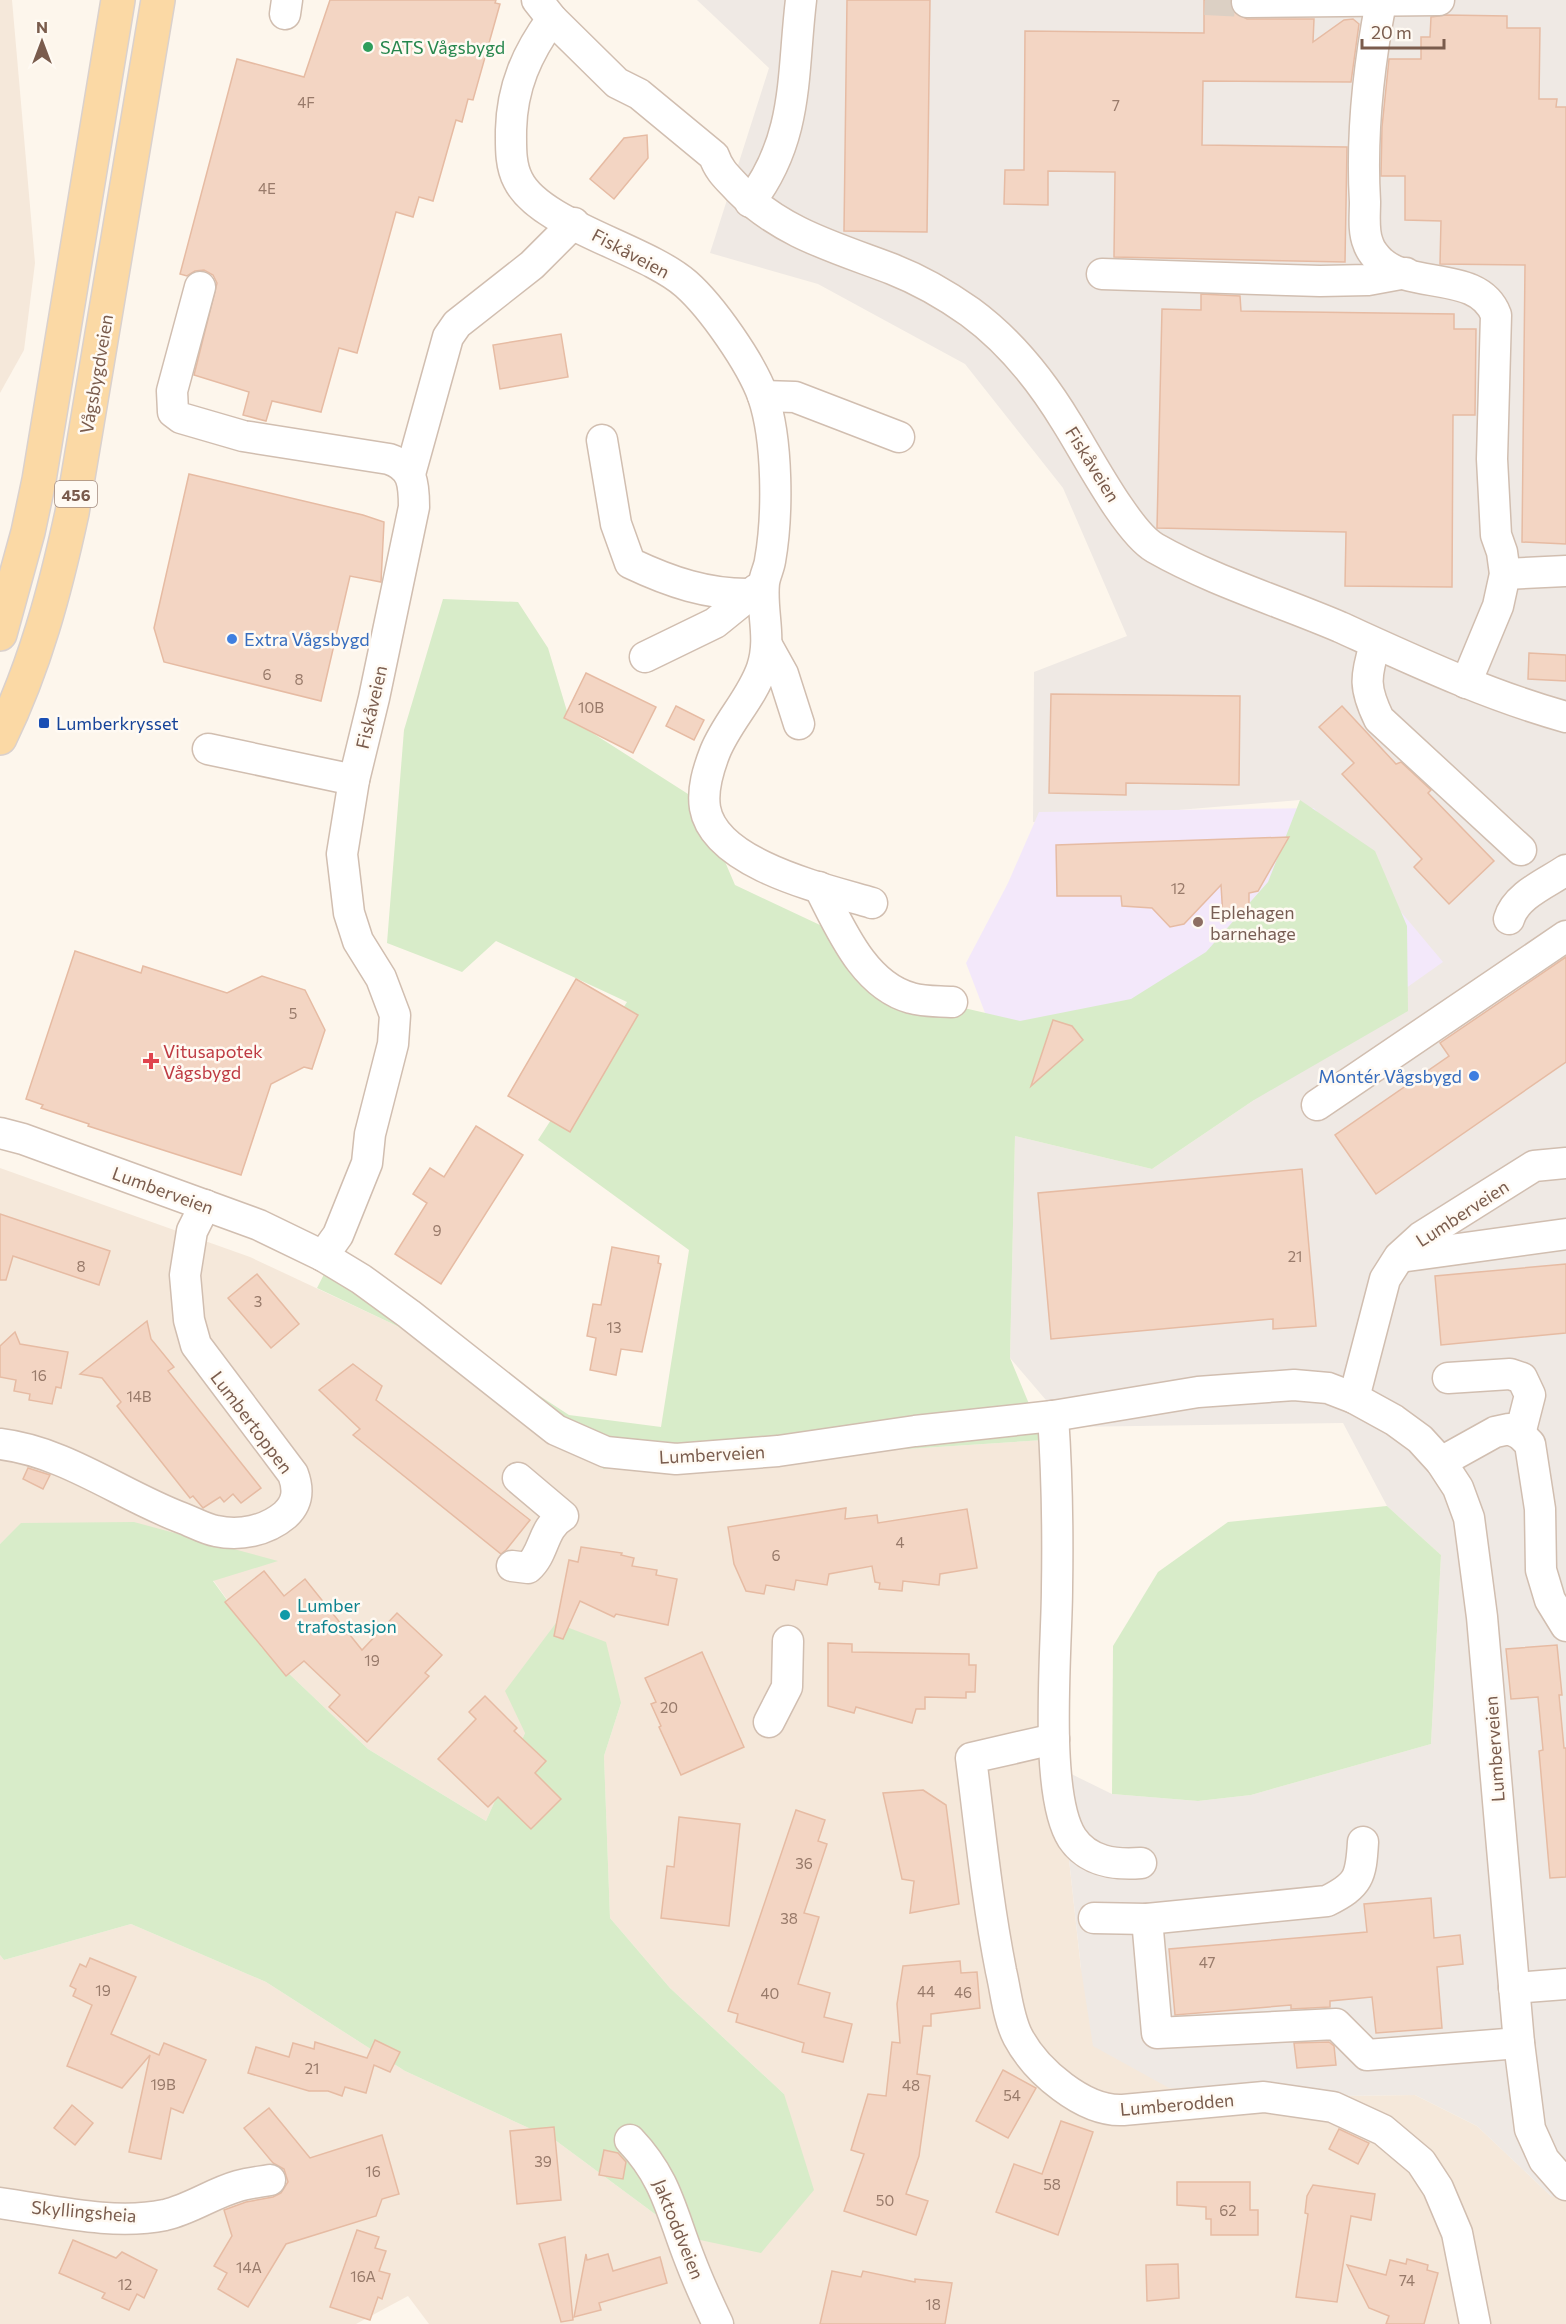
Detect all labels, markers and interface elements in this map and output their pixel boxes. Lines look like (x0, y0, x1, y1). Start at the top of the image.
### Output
north arrow (12, 12, 72, 72)
scale bar (1362, 12, 1444, 50)
text: N (36, 17, 48, 36)
text: 20 m (1371, 21, 1412, 43)
place label: SATS Vågsbygd (380, 36, 505, 58)
marker: SATS Vågsbygd (361, 40, 375, 54)
house number: 4F (297, 93, 315, 111)
house number: 7 (1112, 96, 1120, 114)
house number: 4E (258, 179, 276, 197)
street label: Fiskåveien (588, 223, 674, 283)
street label: Vågsbygdveien (75, 312, 117, 436)
street label: Fiskåveien (1061, 422, 1125, 506)
road number: 456 (55, 481, 97, 507)
place label: Extra Vågsbygd (244, 628, 370, 650)
marker: Extra Vågsbygd (225, 632, 239, 646)
street label: Fiskåveien (351, 663, 391, 751)
house number: 6 (262, 665, 272, 683)
house number: 8 (294, 670, 304, 688)
house number: 10B (578, 698, 604, 716)
place label: Lumberkrysset (56, 712, 179, 734)
marker: Lumberkrysset (37, 716, 51, 730)
house number: 12 (1171, 879, 1185, 897)
place label: Eplehagen barnehage (1210, 901, 1296, 944)
marker: Eplehagen barnehage (1191, 915, 1205, 929)
house number: 5 (289, 1004, 297, 1022)
place label: Vitusapotek Vågsbygd (163, 1040, 263, 1083)
marker: Vitusapotek Vågsbygd (144, 1054, 158, 1068)
place label: Montér Vågsbygd (1318, 1065, 1462, 1087)
marker: Montér Vågsbygd (1467, 1069, 1481, 1083)
street label: Lumberveien (109, 1161, 217, 1219)
street label: Lumberveien (1411, 1175, 1513, 1251)
house number: 9 (432, 1221, 442, 1239)
house number: 21 (1288, 1247, 1302, 1265)
house number: 8 (76, 1257, 86, 1275)
house number: 3 (254, 1292, 262, 1310)
house number: 13 (607, 1318, 621, 1336)
house number: 16 (31, 1366, 47, 1384)
street label: Lumbertoppen (206, 1366, 298, 1478)
house number: 14B (126, 1387, 152, 1405)
street label: Lumberveien (658, 1440, 766, 1468)
house number: 4 (896, 1533, 905, 1551)
house number: 6 (771, 1546, 781, 1564)
place label: Lumber trafostasjon (297, 1594, 397, 1637)
marker: Lumber trafostasjon (278, 1608, 292, 1622)
house number: 19 (364, 1651, 380, 1669)
street label: Lumberveien (1479, 1695, 1509, 1803)
house number: 20 (660, 1698, 678, 1716)
house number: 36 (795, 1854, 813, 1872)
house number: 38 (780, 1909, 798, 1927)
house number: 47 (1199, 1953, 1215, 1971)
house number: 19 (95, 1981, 111, 1999)
house number: 44 (917, 1982, 935, 2000)
house number: 46 (954, 1983, 972, 2001)
house number: 40 (761, 1984, 779, 2002)
house number: 21 (305, 2059, 319, 2077)
house number: 19B (150, 2075, 176, 2093)
house number: 48 (902, 2076, 920, 2094)
house number: 54 (1003, 2086, 1021, 2104)
street label: Lumberodden (1119, 2088, 1235, 2120)
house number: 39 (534, 2152, 552, 2170)
house number: 16 (365, 2162, 381, 2180)
house number: 58 (1043, 2175, 1061, 2193)
street label: Jaktoddveien (649, 2176, 709, 2282)
house number: 50 (876, 2191, 894, 2209)
street label: Skyllingsheia (30, 2195, 138, 2227)
house number: 62 (1219, 2201, 1237, 2219)
house number: 14A (236, 2258, 262, 2276)
house number: 16A (350, 2267, 376, 2285)
house number: 74 (1399, 2271, 1415, 2289)
house number: 12 (118, 2275, 132, 2293)
house number: 18 (925, 2295, 941, 2313)

